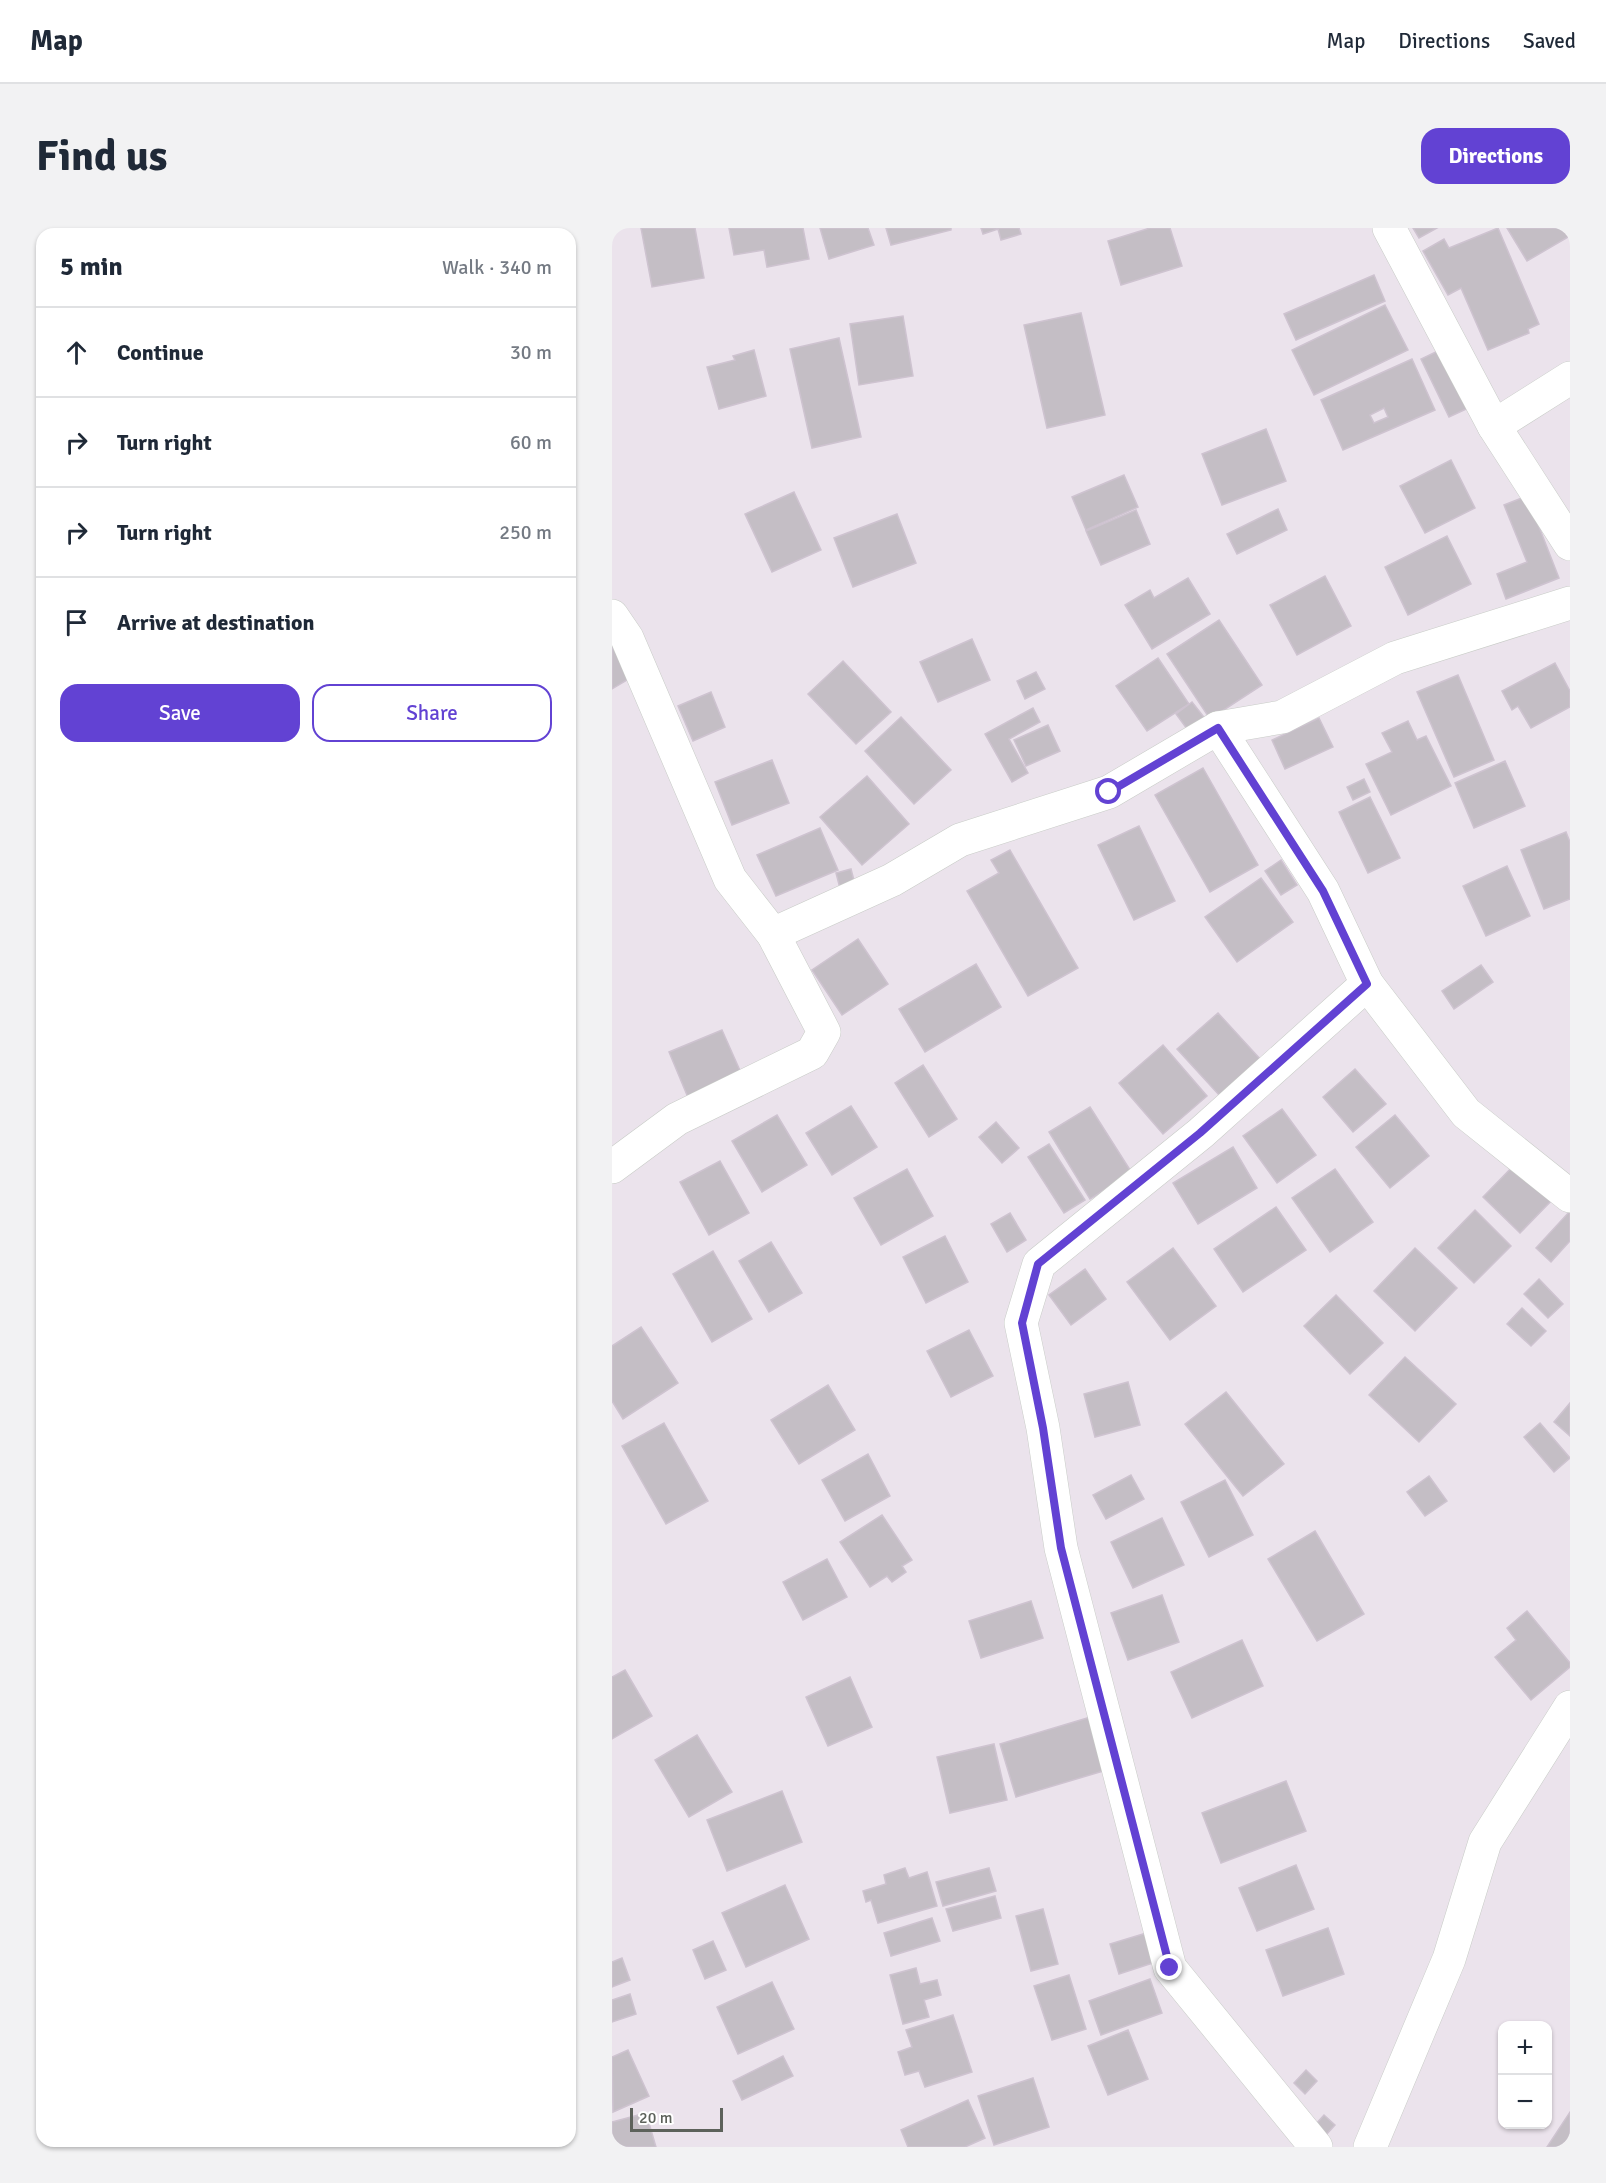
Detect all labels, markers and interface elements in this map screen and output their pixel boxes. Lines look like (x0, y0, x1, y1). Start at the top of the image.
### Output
text: Map (30, 24, 83, 58)
text: Map (1327, 28, 1365, 54)
text: Directions (1398, 28, 1490, 54)
text: Saved (1523, 28, 1576, 54)
button: Directions (1421, 128, 1570, 184)
text: Find us (36, 131, 167, 182)
text: 5 min (60, 251, 123, 283)
text: Walk · 340 m (442, 255, 552, 280)
icon: ahead (60, 336, 93, 369)
text: Continue (117, 339, 204, 366)
text: 30 m (510, 340, 552, 365)
icon: right (60, 426, 93, 459)
text: Turn right (117, 429, 212, 456)
text: 60 m (510, 430, 552, 455)
icon: right (60, 516, 93, 549)
text: Turn right (117, 519, 212, 546)
text: 250 m (499, 520, 552, 545)
icon: arrive (60, 606, 93, 639)
text: Arrive at destination (117, 609, 314, 636)
button: Save (60, 684, 300, 742)
button: Share (312, 684, 552, 742)
route start (1095, 778, 1121, 804)
route end (1156, 1954, 1182, 1980)
map controls (1498, 2021, 1552, 2129)
button: + (1498, 2021, 1552, 2075)
button: − (1498, 2075, 1552, 2129)
scale bar (630, 2105, 723, 2132)
text: 20 m (639, 2108, 673, 2128)

